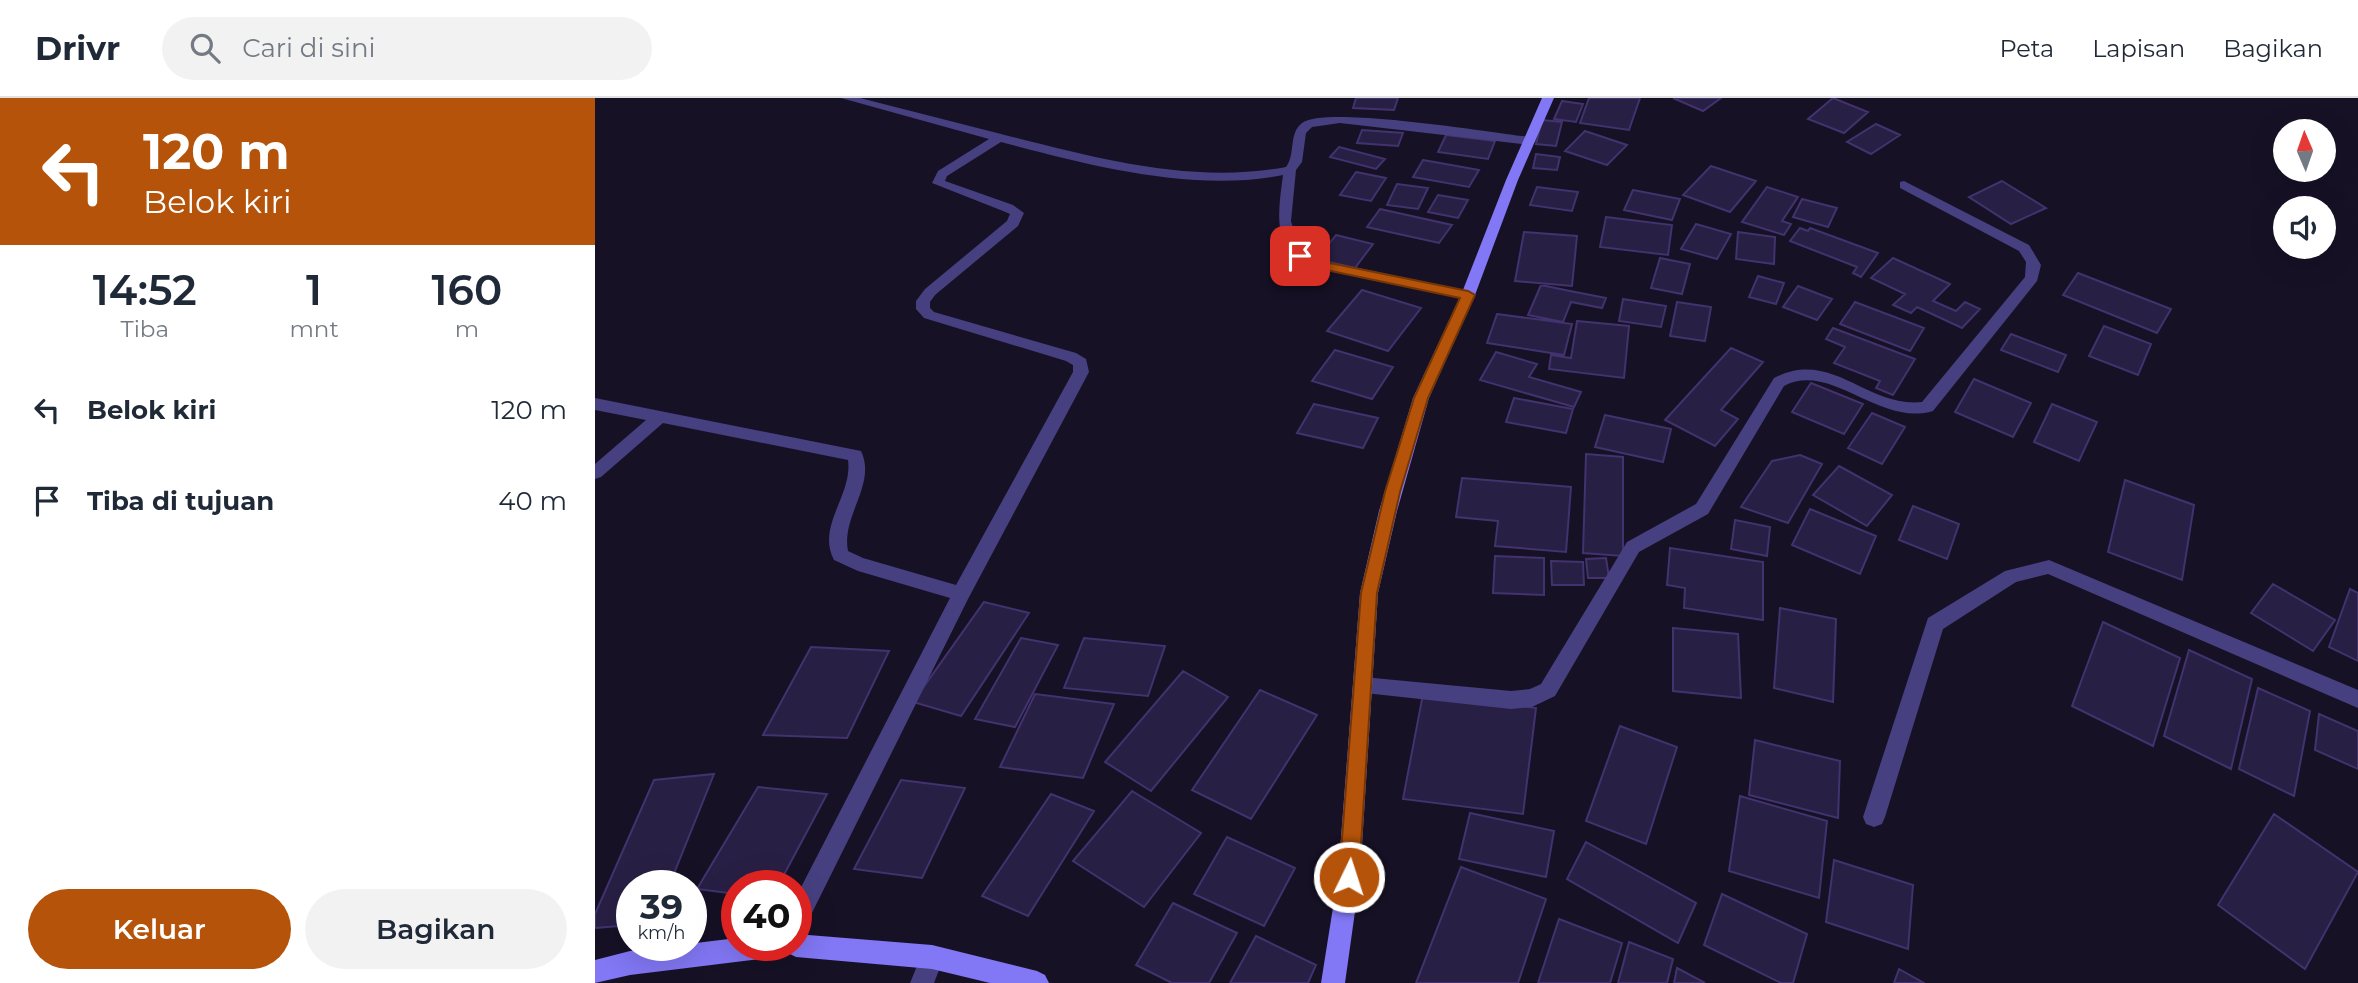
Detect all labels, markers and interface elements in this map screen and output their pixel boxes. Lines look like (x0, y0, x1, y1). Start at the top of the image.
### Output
search box (162, 17, 652, 80)
text: Drivr (35, 28, 120, 68)
icon: search (186, 29, 224, 67)
text: Cari di sini (242, 32, 376, 64)
text: Peta (1999, 34, 2054, 63)
text: Lapisan (2092, 34, 2185, 63)
text: Bagikan (2223, 34, 2323, 63)
north arrow (2273, 119, 2336, 182)
map controls (2273, 119, 2336, 259)
text: 120 m (143, 122, 290, 181)
icon: left (28, 126, 119, 217)
text: Belok kiri (143, 182, 292, 221)
button: sound (2273, 196, 2336, 259)
pin (1270, 226, 1330, 286)
icon: arrive (1281, 237, 1319, 275)
text: 14:52 (93, 264, 197, 316)
text: 1 (306, 264, 322, 316)
text: 160 (432, 264, 502, 316)
text: Tiba (120, 315, 169, 343)
text: mnt (289, 315, 339, 343)
text: m (455, 315, 479, 343)
icon: left (28, 391, 66, 429)
text: Belok kiri (87, 394, 216, 426)
text: 120 m (491, 394, 567, 426)
icon: arrive (28, 482, 66, 520)
text: Tiba di tujuan (87, 485, 274, 517)
text: 40 m (498, 485, 567, 517)
position arrow (1312, 840, 1386, 914)
speed limit sign: 40 (721, 870, 812, 961)
text: 39 (640, 885, 683, 928)
button: Keluar (28, 889, 291, 969)
button: Bagikan (305, 889, 567, 969)
text: km/h (637, 922, 686, 944)

